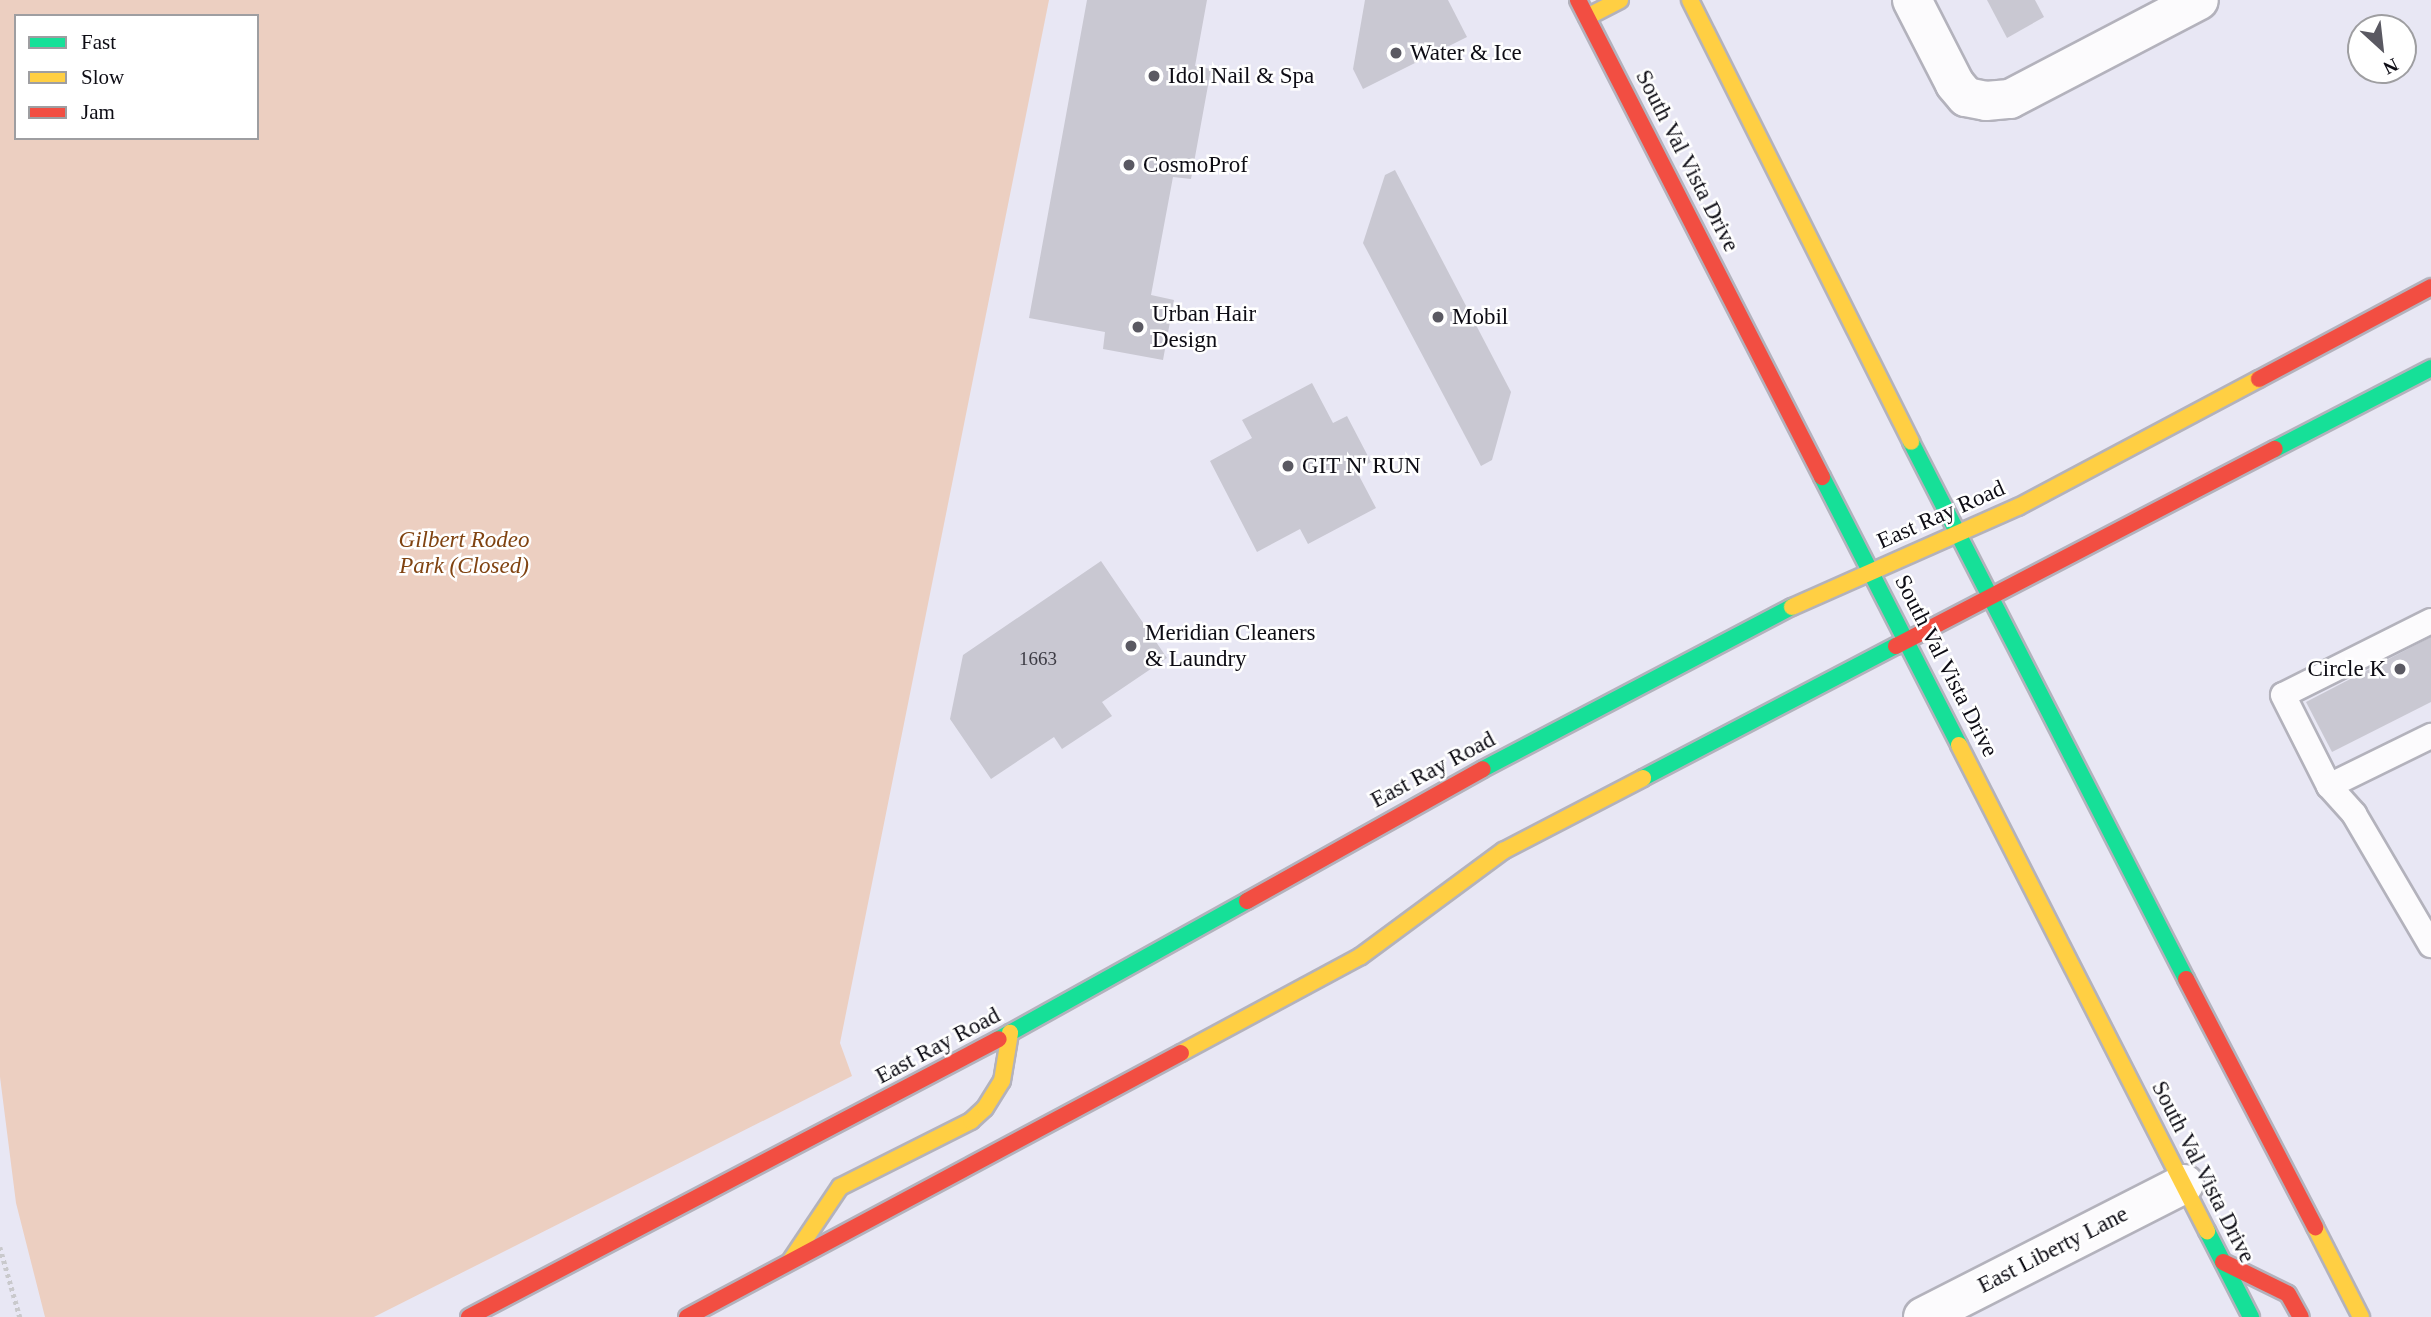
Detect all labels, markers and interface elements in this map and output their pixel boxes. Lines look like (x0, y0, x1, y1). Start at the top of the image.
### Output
legend (14, 14, 259, 140)
north arrow (2347, 14, 2417, 84)
text: Fast (81, 30, 116, 54)
place label: Water & Ice (1410, 39, 1522, 67)
marker: Water & Ice (1388, 45, 1404, 61)
text: N (2380, 54, 2402, 79)
place label: Idol Nail & Spa (1168, 62, 1314, 90)
text: Slow (81, 65, 124, 89)
street label: South Val Vista Drive (1629, 65, 1745, 257)
marker: Idol Nail & Spa (1146, 68, 1162, 84)
text: Jam (81, 100, 115, 124)
place label: CosmoProf (1143, 151, 1248, 179)
marker: CosmoProf (1121, 157, 1137, 173)
place label: Urban Hair Design (1152, 300, 1256, 354)
place label: Mobil (1452, 303, 1508, 331)
marker: Mobil (1430, 309, 1446, 325)
marker: Urban Hair Design (1130, 319, 1146, 335)
place label: GIT N' RUN (1302, 452, 1421, 480)
marker: GIT N' RUN (1280, 458, 1296, 474)
street label: East Ray Road (1873, 475, 2009, 555)
park label: Gilbert Rodeo Park (Closed) (399, 526, 529, 580)
street label: South Val Vista Drive (1888, 570, 2004, 762)
place label: Meridian Cleaners & Laundry (1145, 619, 1316, 673)
marker: Meridian Cleaners & Laundry (1123, 638, 1139, 654)
house number: 1663 (1019, 648, 1057, 670)
place label: Circle K (2307, 655, 2386, 683)
marker: Circle K (2392, 661, 2408, 677)
street label: East Ray Road (1366, 726, 1500, 814)
street label: East Ray Road (871, 1002, 1005, 1090)
street label: South Val Vista Drive (2145, 1076, 2261, 1268)
street label: East Liberty Lane (1973, 1200, 2133, 1300)

